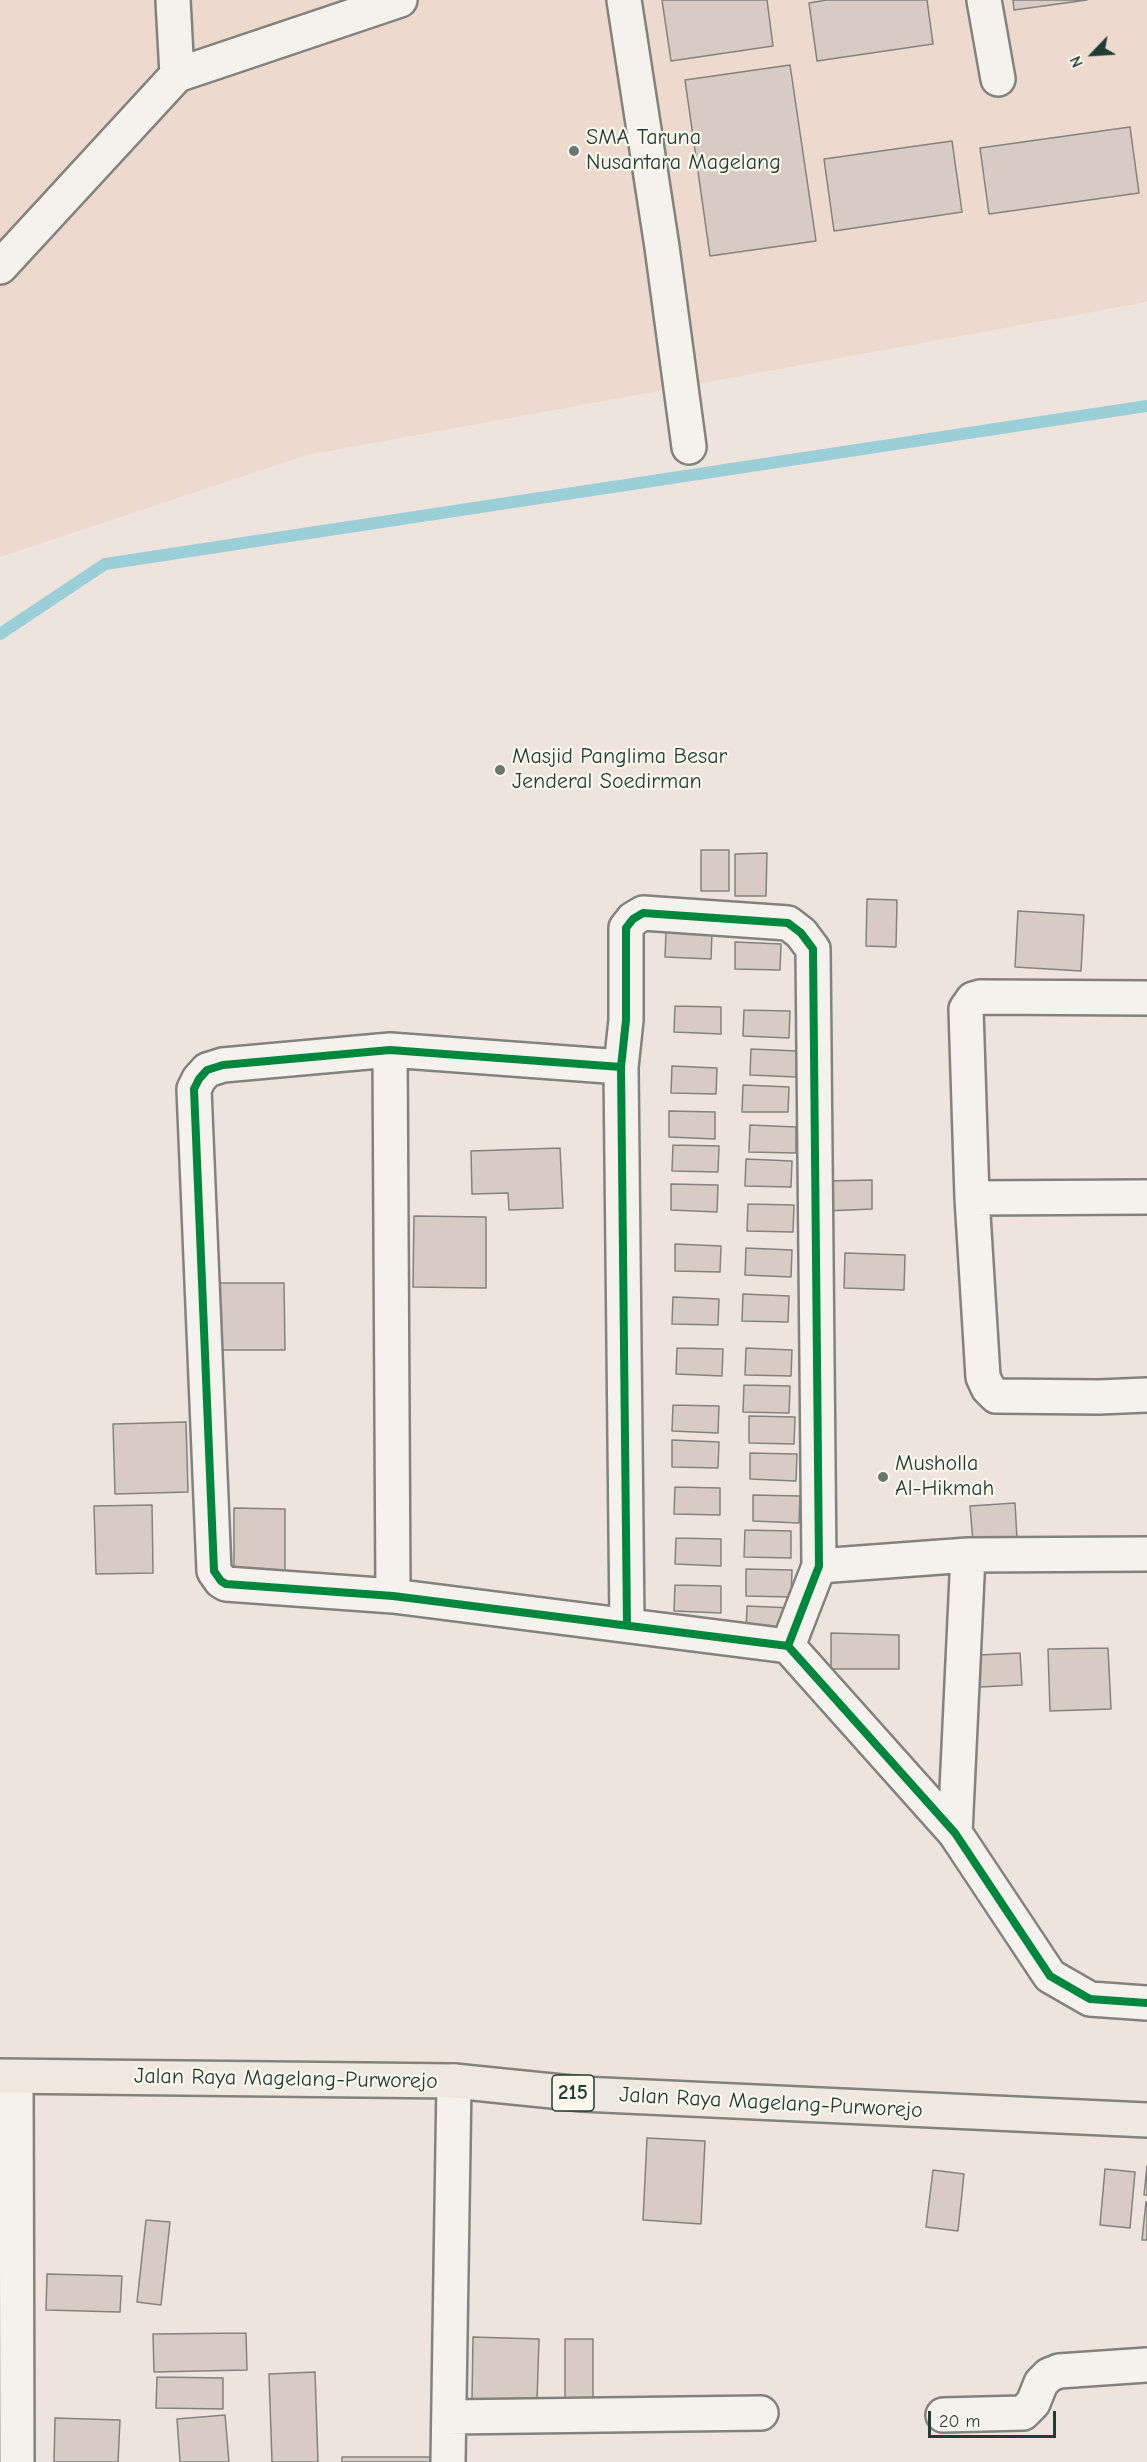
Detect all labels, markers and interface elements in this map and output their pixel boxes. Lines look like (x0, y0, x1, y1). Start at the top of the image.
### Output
north arrow (1063, 24, 1123, 84)
text: N (1066, 53, 1087, 70)
place label: SMA Taruna Nusantara Magelang (586, 125, 781, 176)
marker: SMA Taruna Nusantara Magelang (567, 144, 581, 158)
place label: Masjid Panglima Besar Jenderal Soedirman (512, 744, 727, 796)
marker: Masjid Panglima Besar Jenderal Soedirman (493, 763, 507, 777)
place label: Musholla Al-Hikmah (895, 1451, 994, 1502)
marker: Musholla Al-Hikmah (876, 1470, 890, 1484)
street label: Jalan Raya Magelang-Purworejo (134, 2063, 438, 2095)
road number: 215 (552, 2075, 594, 2111)
street label: Jalan Raya Magelang-Purworejo (619, 2082, 923, 2124)
scale bar (931, 2399, 1058, 2437)
text: 20 m (939, 2411, 980, 2432)

